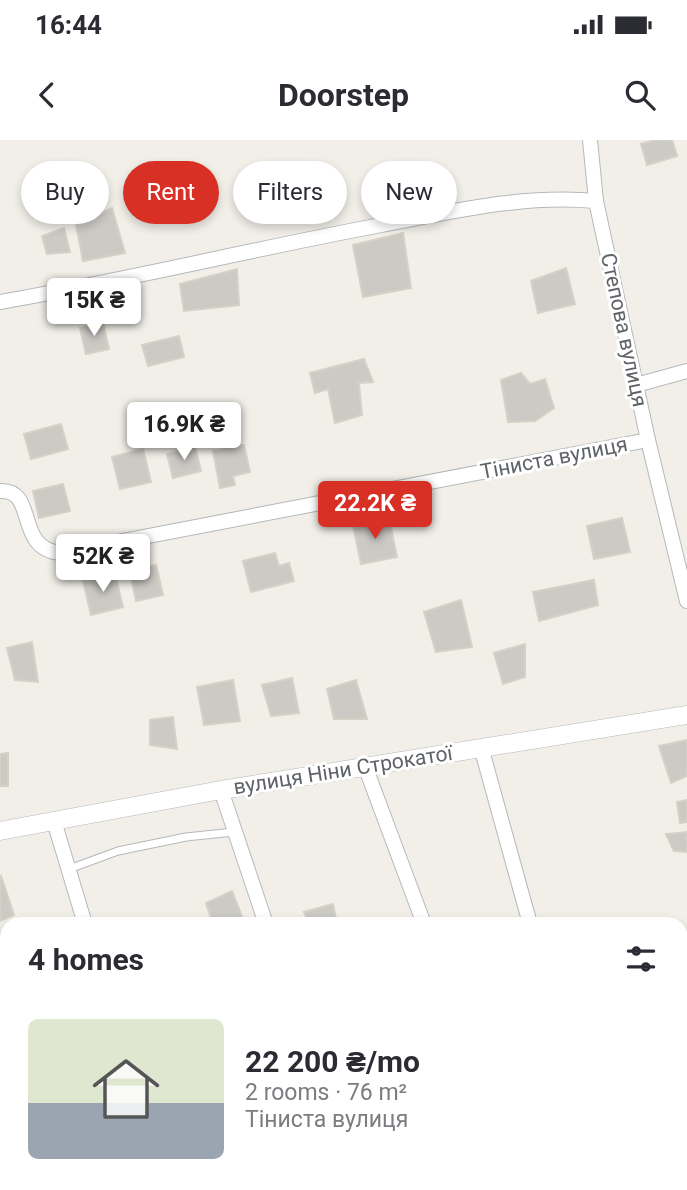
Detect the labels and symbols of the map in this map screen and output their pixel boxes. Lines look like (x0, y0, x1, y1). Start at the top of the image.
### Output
street label: Степова вулиця (596, 251, 652, 409)
pin: 15K ₴ (45, 278, 143, 338)
pin: 16.9K ₴ (119, 402, 249, 462)
street label: Тіниста вулиця (478, 432, 630, 484)
pin: 22.2K ₴ (310, 482, 440, 541)
pin: 52K ₴ (54, 534, 152, 594)
street label: вулиця Ніни Строкатої (232, 741, 455, 799)

